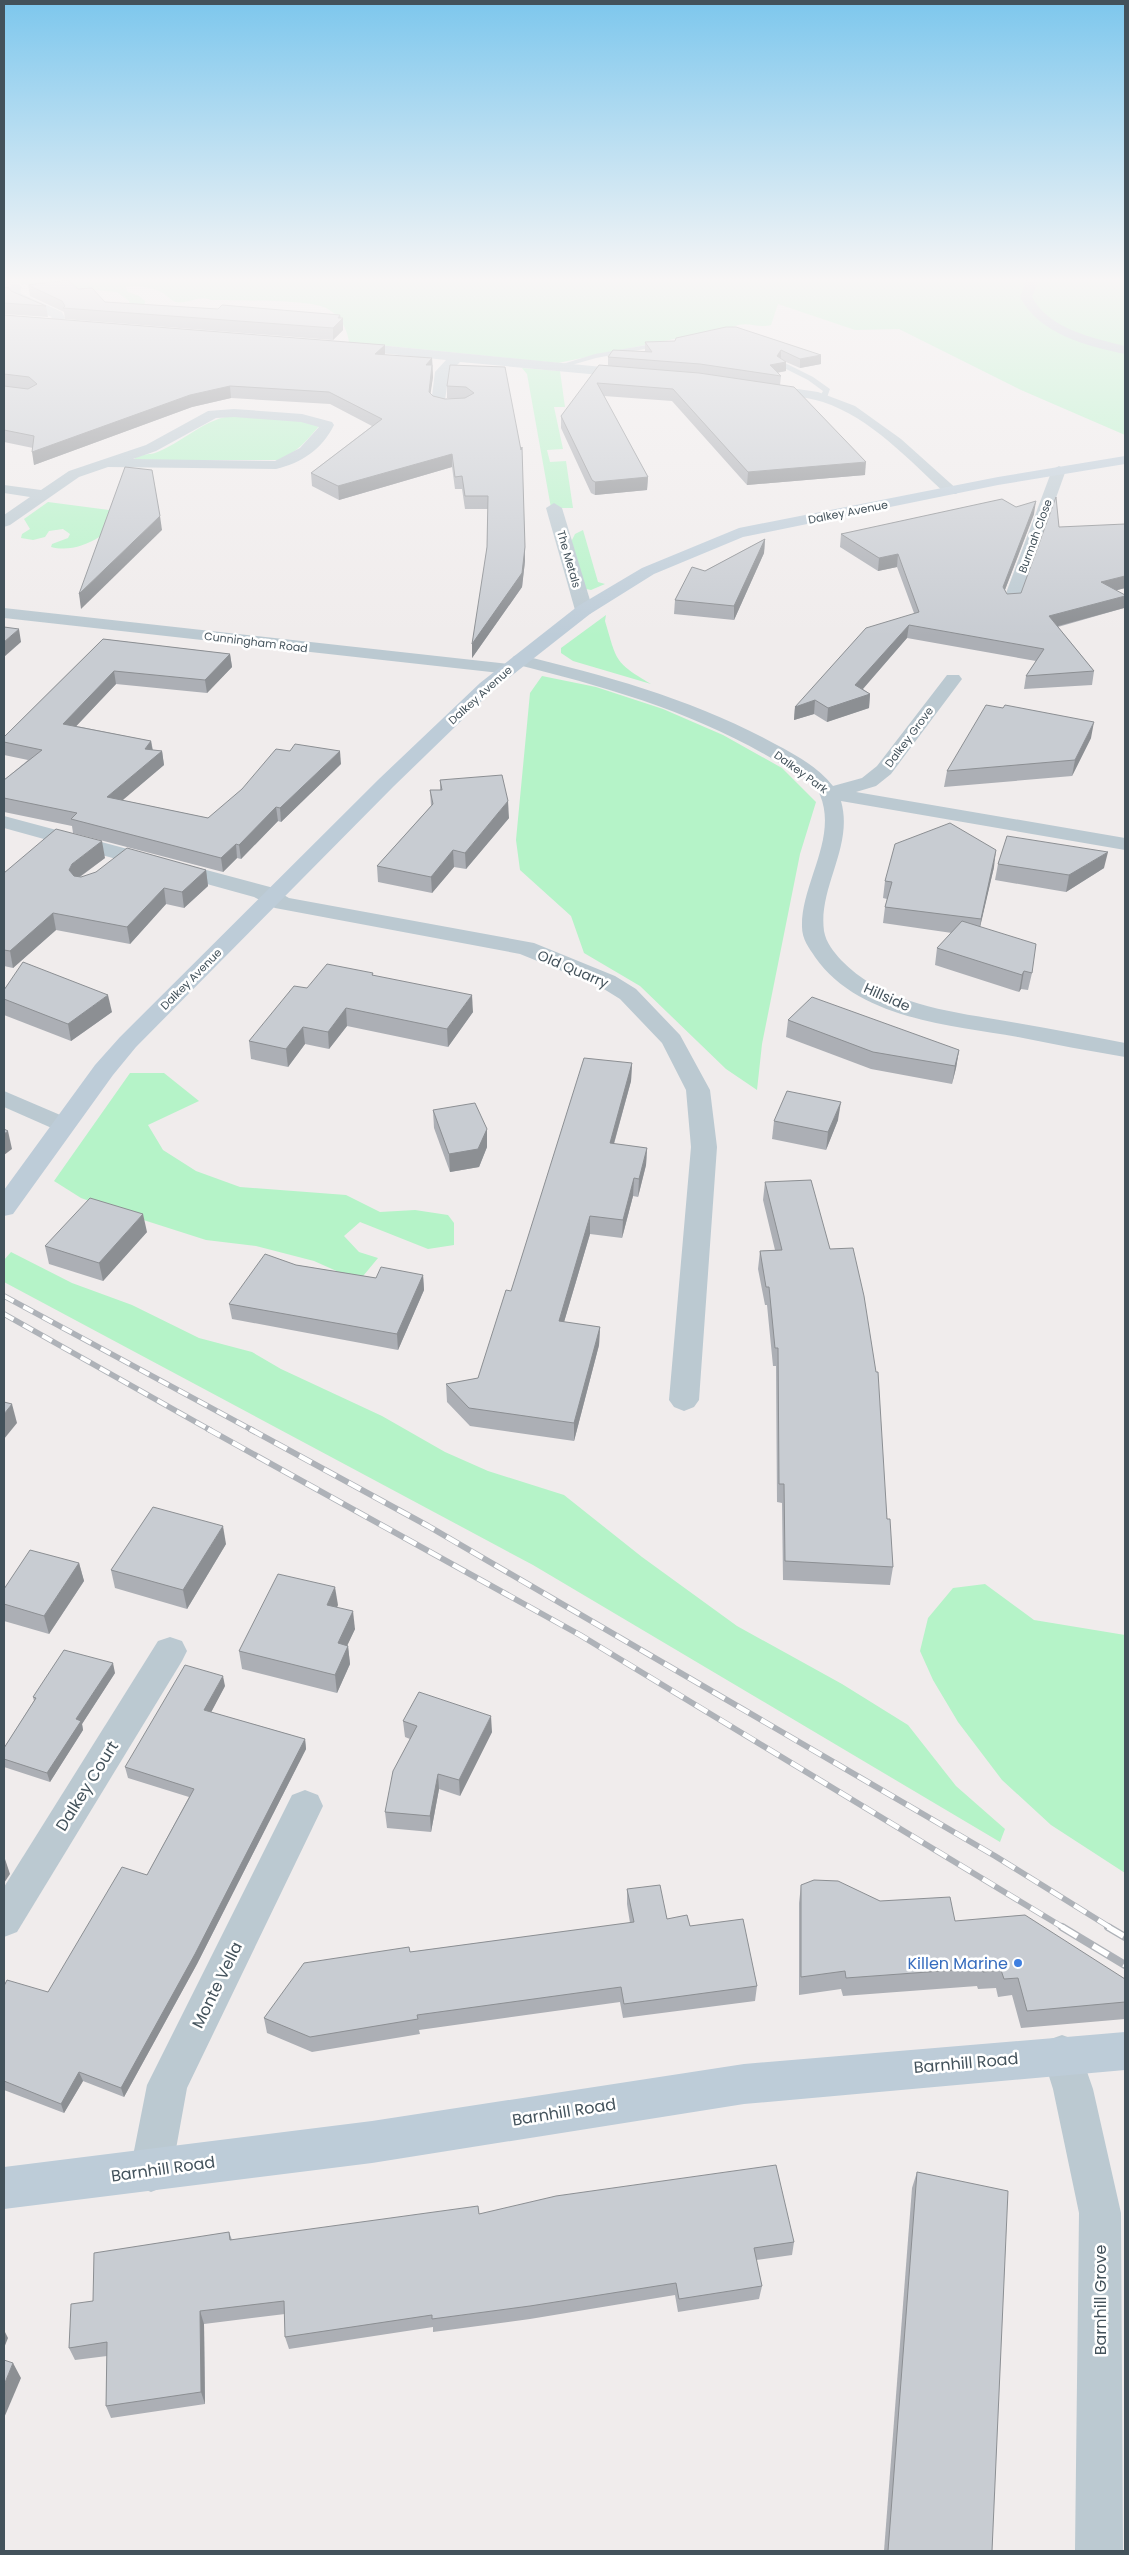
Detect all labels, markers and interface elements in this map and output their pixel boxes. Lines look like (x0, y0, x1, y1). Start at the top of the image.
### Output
street label: Dalkey Avenue (807, 496, 889, 528)
street label: Burmah Close (1014, 497, 1056, 575)
street label: The Metals (553, 528, 585, 590)
street label: Cunningham Road (203, 628, 309, 656)
street label: Dalkey Avenue (445, 662, 516, 728)
street label: Dalkey Grove (881, 703, 937, 771)
street label: Dalkey Park (771, 747, 831, 797)
street label: Dalkey Avenue (157, 945, 225, 1013)
street label: Old Quarry (534, 945, 612, 993)
street label: Hillside (861, 978, 914, 1016)
street label: Dalkey Court (50, 1736, 124, 1835)
street label: Monte Vella (186, 1938, 248, 2032)
place label: Killen Marine (908, 1952, 1008, 1975)
marker: Killen Marine (1012, 1957, 1024, 1969)
street label: Barnhill Road (913, 2047, 1019, 2079)
street label: Barnhill Road (510, 2092, 618, 2132)
street label: Barnhill Road (110, 2150, 216, 2188)
street label: Barnhill Grove (1089, 2245, 1112, 2355)

